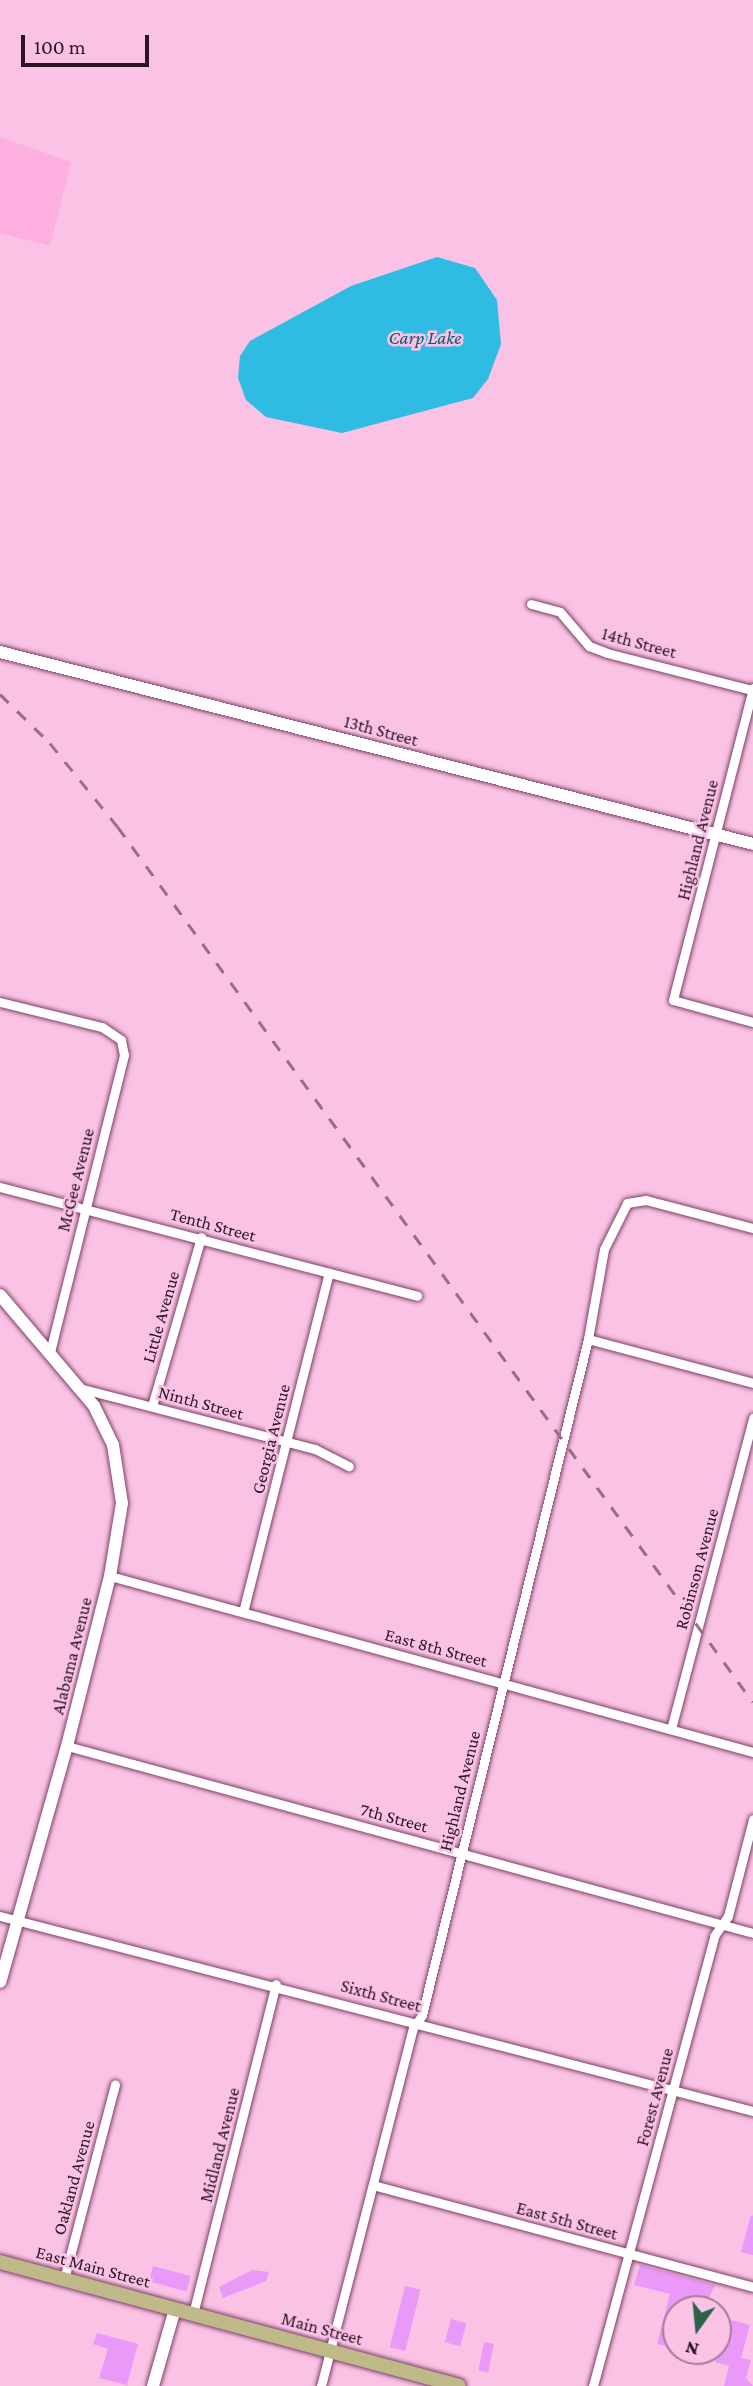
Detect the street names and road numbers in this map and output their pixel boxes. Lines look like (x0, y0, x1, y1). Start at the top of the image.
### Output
street label: 14th Street (599, 623, 679, 663)
street label: 13th Street (342, 711, 420, 751)
street label: Highland Avenue (673, 777, 723, 903)
street label: McGee Avenue (53, 1126, 99, 1234)
street label: Tenth Street (168, 1203, 258, 1247)
street label: Little Avenue (138, 1269, 184, 1365)
street label: Ninth Street (156, 1381, 246, 1425)
street label: Georgia Avenue (247, 1382, 295, 1496)
street label: Robinson Avenue (670, 1506, 724, 1632)
street label: Alabama Avenue (47, 1595, 97, 1717)
street label: East 8th Street (382, 1624, 490, 1672)
street label: Highland Avenue (435, 1728, 485, 1854)
street label: 7th Street (358, 1799, 430, 1837)
street label: Sixth Street (338, 1975, 424, 2017)
street label: Forest Avenue (632, 2046, 678, 2148)
street label: Midland Avenue (195, 2085, 245, 2205)
street label: Oakland Avenue (48, 2118, 100, 2238)
street label: East 5th Street (514, 2197, 620, 2245)
street label: East Main Street (33, 2241, 153, 2293)
street label: Main Street (279, 2308, 365, 2350)

